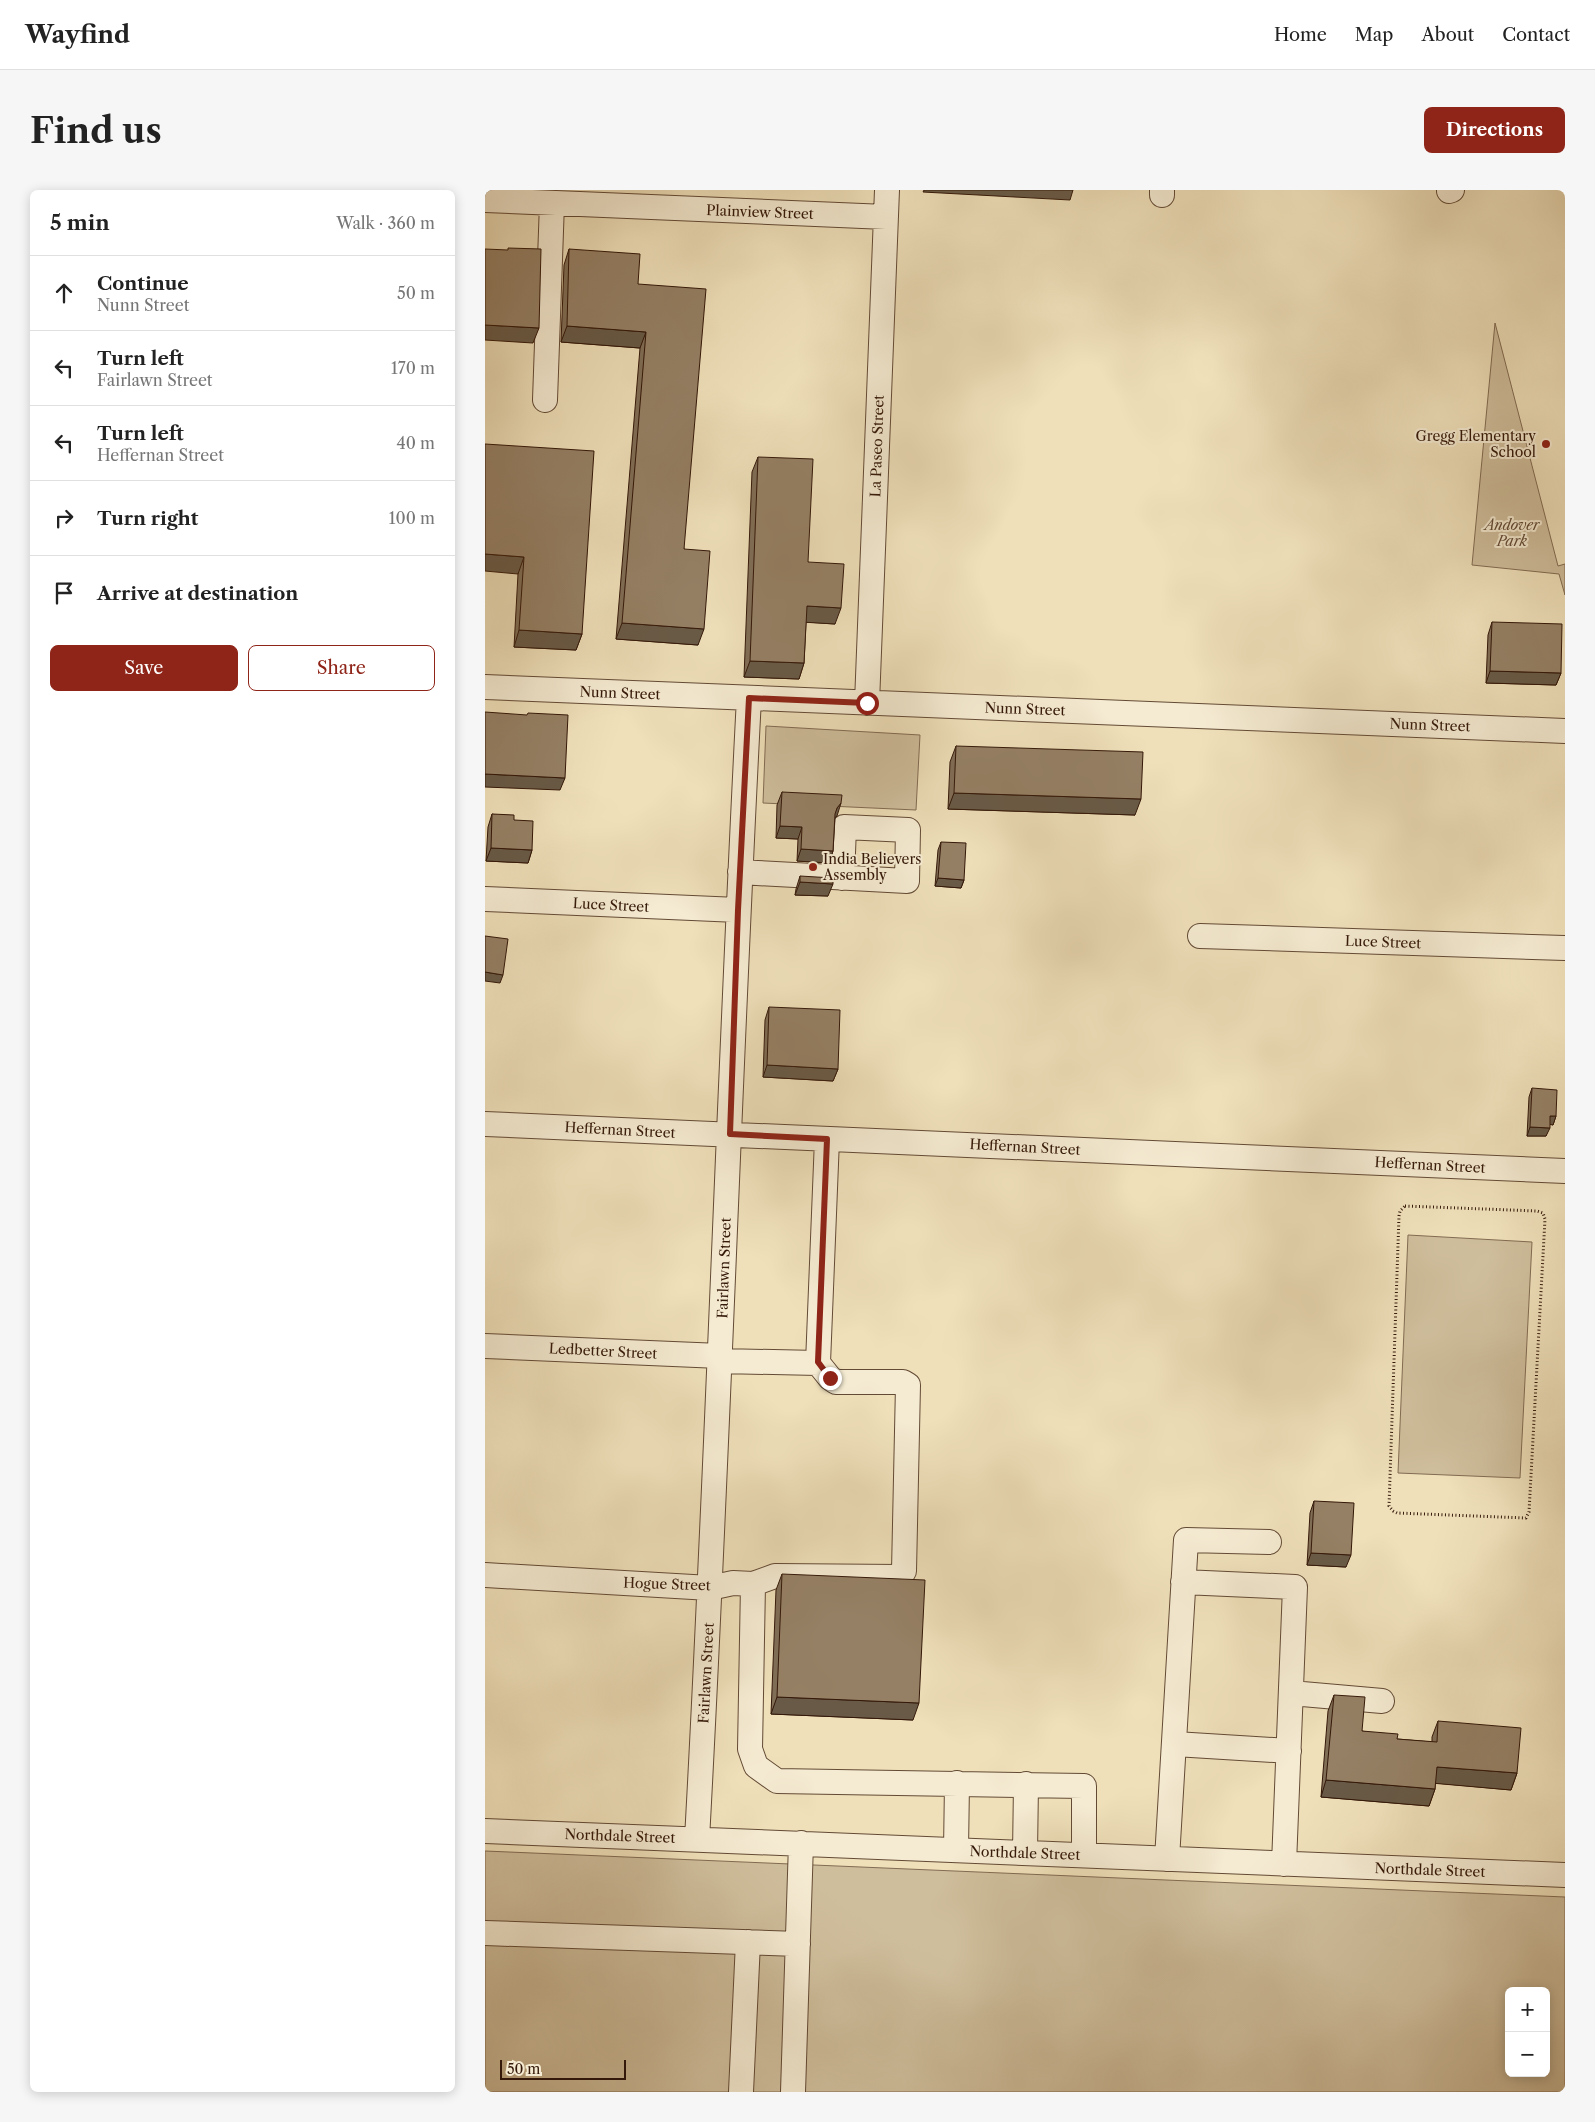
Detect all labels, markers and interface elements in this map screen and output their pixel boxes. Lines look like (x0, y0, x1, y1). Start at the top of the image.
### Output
text: Wayfind (25, 20, 130, 49)
text: Home (1274, 24, 1327, 46)
text: Map (1355, 24, 1393, 46)
text: About (1421, 24, 1474, 46)
text: Contact (1502, 24, 1570, 46)
button: Directions (1424, 107, 1565, 153)
text: Find us (30, 109, 162, 152)
street label: Plainview Street (706, 201, 814, 223)
text: 5 min (50, 210, 110, 235)
text: Walk · 360 m (336, 213, 435, 233)
text: Continue (97, 272, 189, 295)
icon: ahead (50, 279, 78, 307)
text: 50 m (397, 283, 435, 303)
text: Nunn Street (97, 295, 189, 315)
text: Turn left (97, 347, 184, 370)
icon: left (50, 354, 78, 382)
text: 170 m (391, 358, 435, 378)
text: Fairlawn Street (97, 370, 213, 390)
street label: La Paseo Street (866, 394, 888, 498)
text: Turn left (97, 422, 184, 445)
place label: Gregg Elementary School (1415, 427, 1536, 461)
icon: left (50, 429, 78, 457)
text: 40 m (396, 433, 435, 453)
marker: Gregg Elementary School (1540, 438, 1552, 450)
text: Heffernan Street (97, 445, 224, 465)
icon: right (50, 504, 78, 532)
text: Turn right (97, 507, 198, 530)
text: 100 m (389, 508, 435, 528)
park label: Andover Park (1482, 516, 1541, 550)
icon: arrive (50, 579, 78, 607)
text: Arrive at destination (97, 582, 298, 605)
button: Save (50, 645, 238, 691)
button: Share (248, 645, 435, 691)
street label: Nunn Street (579, 683, 661, 703)
route start (856, 692, 879, 715)
street label: Nunn Street (984, 699, 1066, 719)
street label: Nunn Street (1389, 715, 1471, 735)
place label: India Believers Assembly (822, 850, 921, 884)
marker: India Believers Assembly (807, 861, 819, 873)
street label: Luce Street (572, 894, 650, 916)
street label: Luce Street (1345, 932, 1422, 952)
street label: Heffernan Street (564, 1118, 676, 1142)
street label: Heffernan Street (969, 1135, 1081, 1159)
street label: Heffernan Street (1374, 1153, 1486, 1177)
street label: Fairlawn Street (713, 1217, 735, 1319)
street label: Ledbetter Street (548, 1339, 658, 1363)
route end (819, 1367, 842, 1390)
street label: Hogue Street (623, 1573, 711, 1595)
street label: Fairlawn Street (694, 1622, 718, 1724)
street label: Northdale Street (564, 1825, 676, 1847)
street label: Northdale Street (969, 1842, 1081, 1864)
street label: Northdale Street (1374, 1859, 1486, 1881)
map controls (1505, 1987, 1550, 2077)
button: + (1505, 1987, 1550, 2032)
button: − (1505, 2032, 1550, 2077)
scale bar (500, 2057, 626, 2080)
text: 50 m (507, 2060, 540, 2078)

